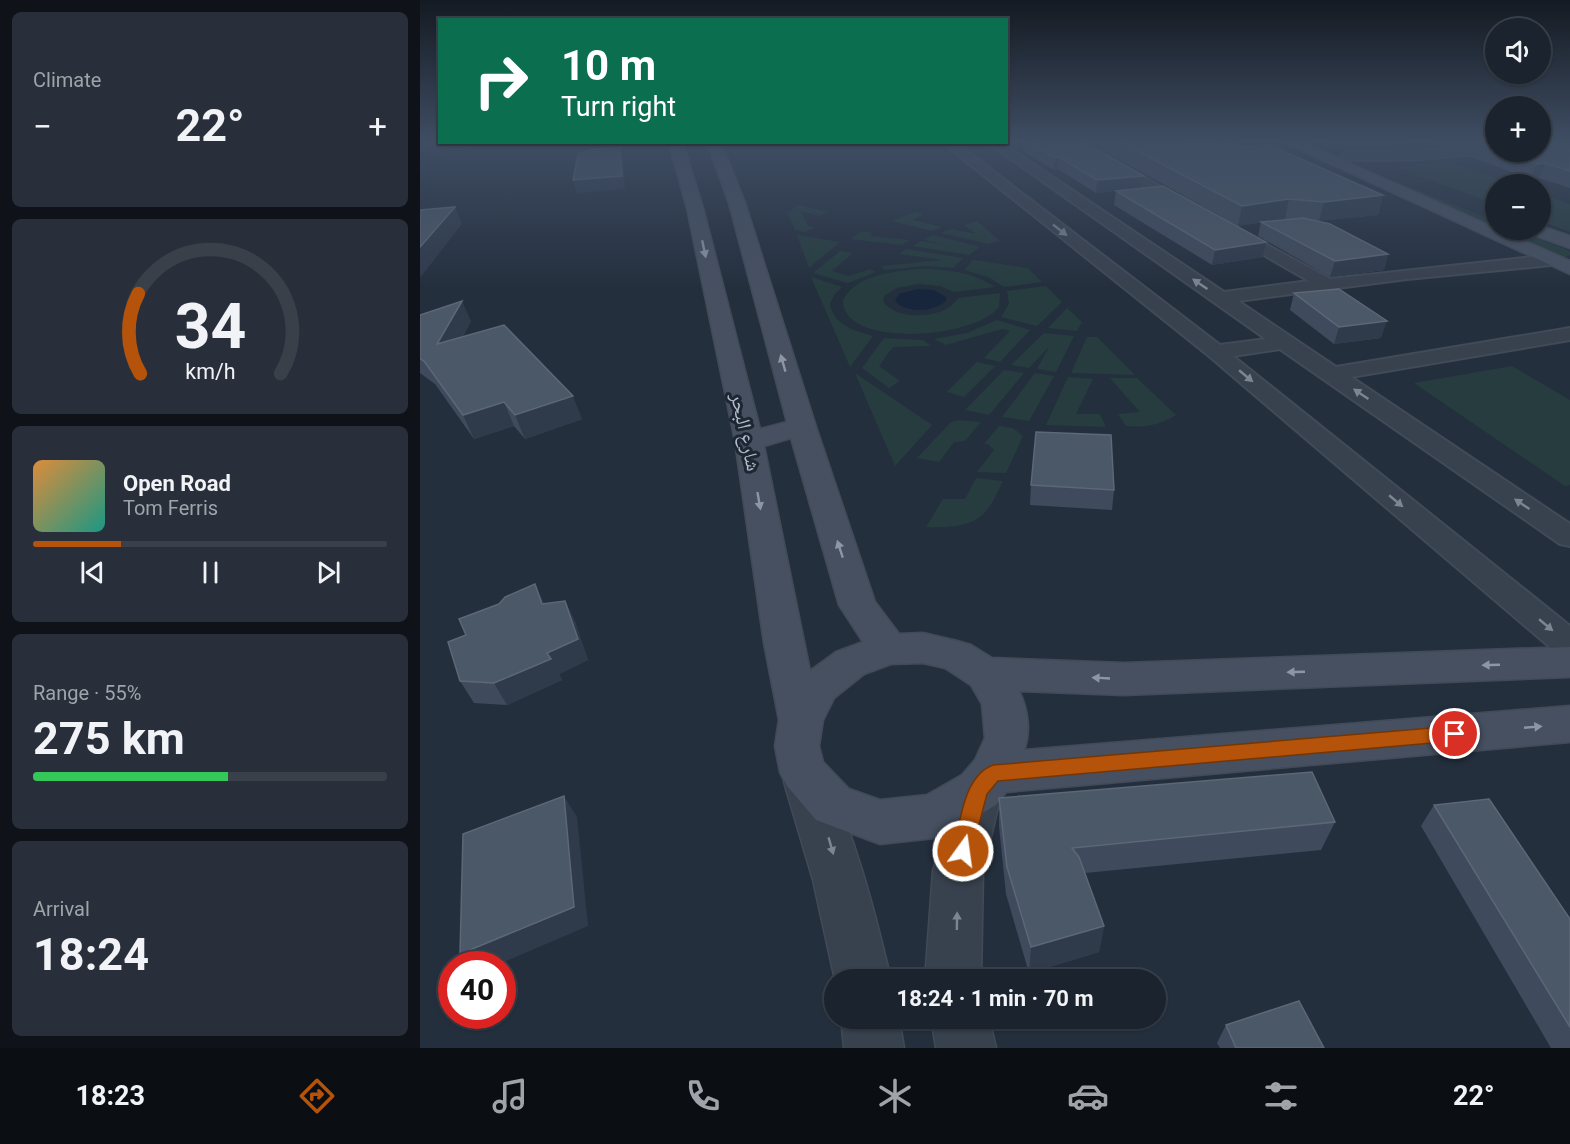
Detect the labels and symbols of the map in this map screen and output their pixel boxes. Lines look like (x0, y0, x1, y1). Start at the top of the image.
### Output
one-way arrow (1052, 224, 1067, 236)
one-way arrow (700, 240, 709, 259)
one-way arrow (1192, 278, 1208, 290)
one-way arrow (778, 354, 787, 372)
one-way arrow (1238, 370, 1254, 383)
one-way arrow (1353, 388, 1369, 400)
street label: شارع البحر (725, 390, 766, 473)
one-way arrow (755, 492, 764, 511)
one-way arrow (1388, 494, 1403, 507)
one-way arrow (1514, 498, 1530, 510)
one-way arrow (835, 540, 845, 558)
one-way arrow (1538, 619, 1554, 632)
one-way arrow (1481, 661, 1500, 670)
one-way arrow (1286, 668, 1305, 677)
one-way arrow (1091, 673, 1110, 682)
pin (1429, 708, 1480, 759)
one-way arrow (1523, 722, 1542, 732)
position arrow (931, 819, 995, 883)
one-way arrow (827, 837, 836, 855)
one-way arrow (952, 912, 962, 931)
speed limit sign: 40 (438, 951, 516, 1029)

